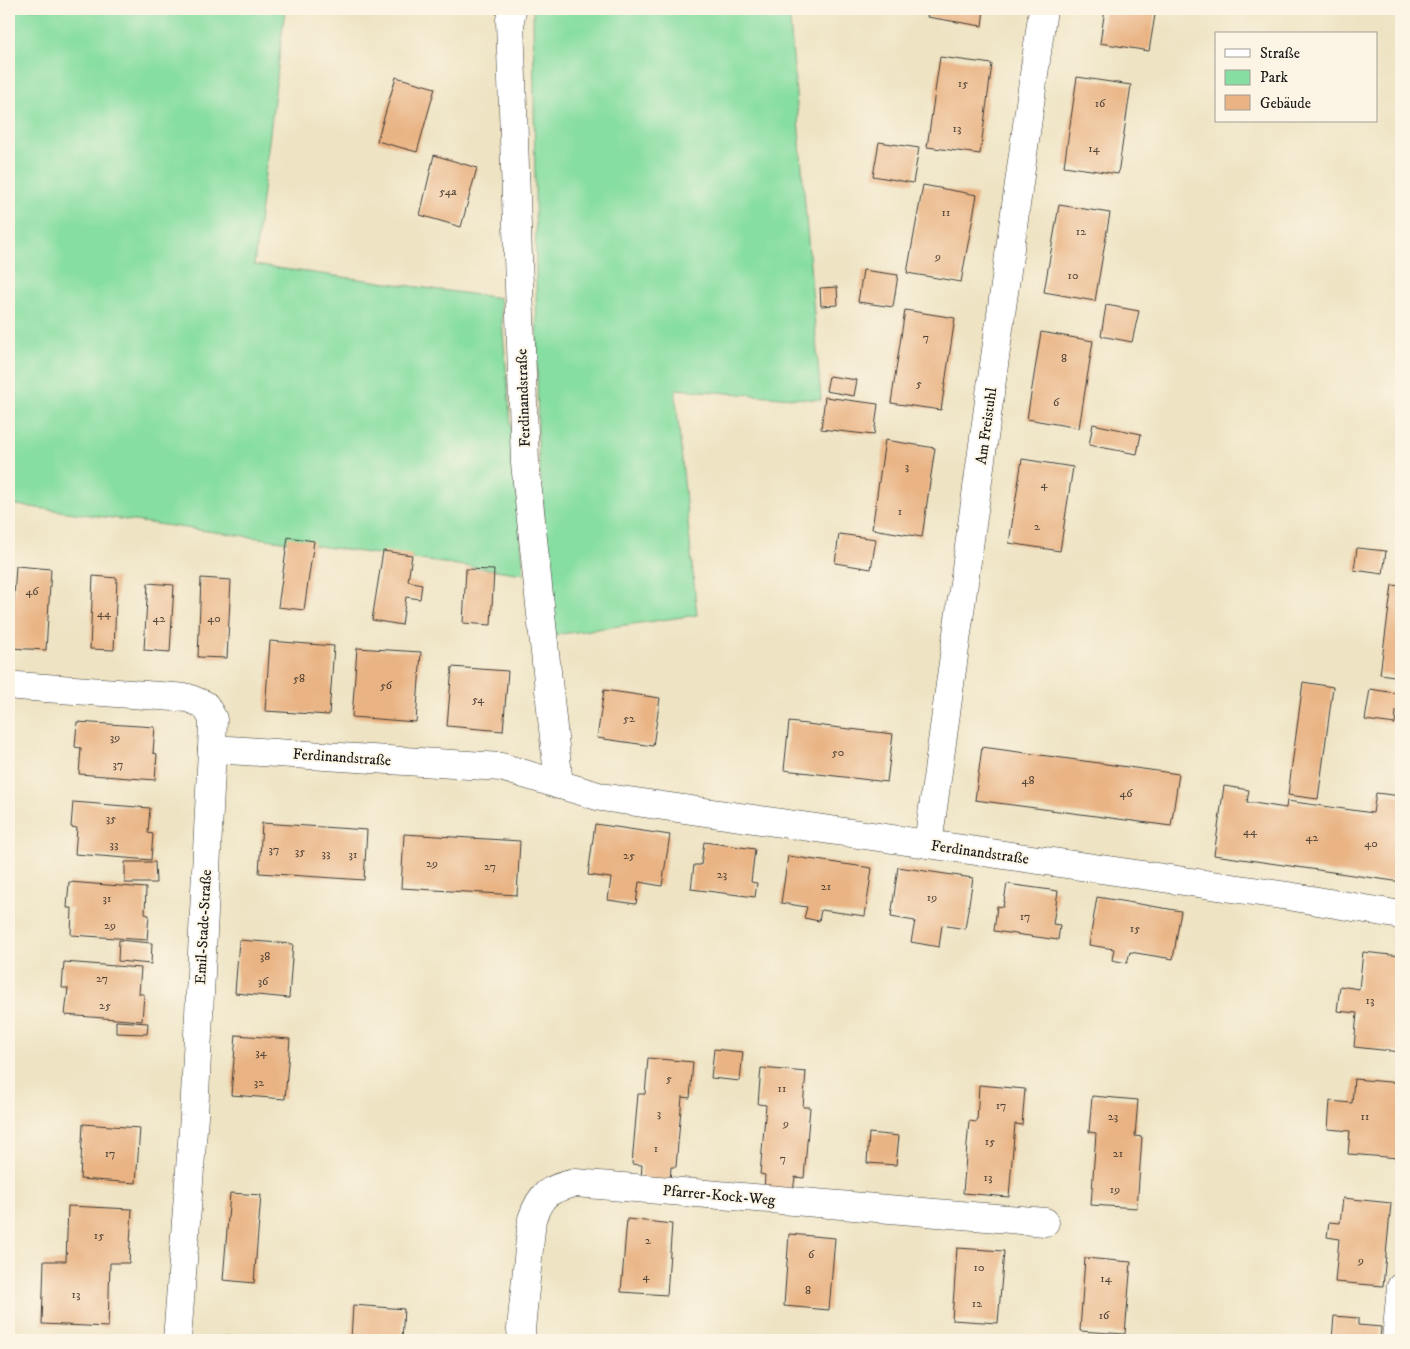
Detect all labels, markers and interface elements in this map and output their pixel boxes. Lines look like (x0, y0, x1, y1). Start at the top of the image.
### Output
legend (1215, 32, 1378, 122)
text: Straße (1260, 44, 1300, 63)
text: Park (1260, 68, 1289, 87)
house number: 15 (958, 76, 968, 91)
text: Gebäude (1260, 94, 1311, 113)
house number: 16 (1095, 96, 1106, 111)
house number: 13 (953, 121, 961, 136)
house number: 14 (1088, 141, 1101, 156)
house number: 54a (439, 184, 458, 199)
house number: 11 (942, 205, 950, 220)
house number: 12 (1076, 224, 1086, 239)
house number: 9 (934, 249, 941, 264)
house number: 10 (1068, 268, 1078, 283)
house number: 7 (923, 330, 929, 345)
street label: Ferdinandstraße (512, 348, 535, 448)
house number: 8 (1061, 351, 1067, 366)
house number: 5 (916, 376, 922, 391)
street label: Am Freistuhl (972, 386, 1001, 466)
house number: 6 (1053, 395, 1060, 410)
house number: 3 (905, 459, 909, 474)
house number: 4 (1041, 477, 1049, 492)
house number: 1 (898, 504, 902, 519)
house number: 2 (1034, 519, 1040, 534)
house number: 46 (25, 584, 39, 599)
house number: 44 (97, 606, 112, 621)
house number: 42 (153, 611, 166, 626)
house number: 40 (207, 611, 221, 626)
house number: 58 (293, 671, 305, 686)
house number: 56 (380, 678, 393, 693)
house number: 54 (472, 692, 485, 707)
house number: 52 (623, 711, 635, 726)
house number: 39 (110, 730, 120, 745)
street label: Ferdinandstraße (292, 745, 392, 770)
house number: 50 (832, 745, 844, 760)
house number: 37 (113, 757, 123, 772)
house number: 48 (1022, 773, 1034, 788)
house number: 46 (1119, 786, 1133, 801)
house number: 35 (106, 811, 116, 826)
house number: 44 (1243, 824, 1258, 839)
house number: 42 (1306, 830, 1319, 845)
street label: Ferdinandstraße (930, 836, 1030, 869)
house number: 40 (1364, 836, 1378, 851)
house number: 33 (110, 837, 118, 852)
house number: 37 (269, 842, 279, 857)
house number: 35 (295, 844, 305, 859)
house number: 33 (322, 846, 330, 861)
house number: 31 (349, 847, 357, 862)
house number: 25 (623, 848, 635, 863)
house number: 29 (426, 856, 438, 871)
house number: 27 (484, 859, 496, 874)
house number: 23 (717, 867, 727, 882)
street label: Emil-Stade-Straße (191, 869, 216, 985)
house number: 21 (821, 879, 831, 894)
house number: 19 (927, 890, 937, 905)
house number: 31 (103, 891, 111, 906)
house number: 17 (1020, 909, 1030, 924)
house number: 29 (104, 918, 116, 933)
house number: 15 (1130, 921, 1140, 936)
house number: 38 (260, 949, 270, 964)
house number: 27 (96, 971, 108, 986)
house number: 36 (258, 974, 269, 989)
house number: 13 (1366, 993, 1374, 1008)
house number: 25 (99, 998, 111, 1013)
house number: 34 (255, 1045, 268, 1060)
house number: 5 (666, 1071, 672, 1086)
house number: 32 (254, 1075, 264, 1090)
house number: 11 (778, 1081, 786, 1096)
house number: 17 (996, 1098, 1006, 1113)
house number: 3 (657, 1106, 661, 1121)
house number: 23 (1108, 1109, 1118, 1124)
house number: 11 (1361, 1109, 1369, 1124)
house number: 9 (782, 1116, 789, 1131)
house number: 15 (985, 1134, 995, 1149)
house number: 1 (654, 1141, 658, 1156)
house number: 17 (105, 1146, 115, 1161)
house number: 21 (1113, 1146, 1123, 1161)
house number: 7 (780, 1151, 786, 1166)
house number: 13 (984, 1170, 992, 1185)
street label: Pfarrer-Kock-Weg (662, 1181, 777, 1210)
house number: 19 (1110, 1182, 1120, 1197)
house number: 15 (94, 1228, 104, 1243)
house number: 2 (645, 1233, 651, 1248)
house number: 6 (808, 1247, 815, 1262)
house number: 9 (1357, 1253, 1364, 1268)
house number: 10 (974, 1260, 984, 1275)
house number: 4 (643, 1269, 651, 1284)
house number: 14 (1100, 1271, 1113, 1286)
house number: 8 (805, 1283, 811, 1298)
house number: 13 (72, 1287, 80, 1302)
house number: 12 (972, 1296, 982, 1311)
house number: 16 (1099, 1308, 1110, 1323)

